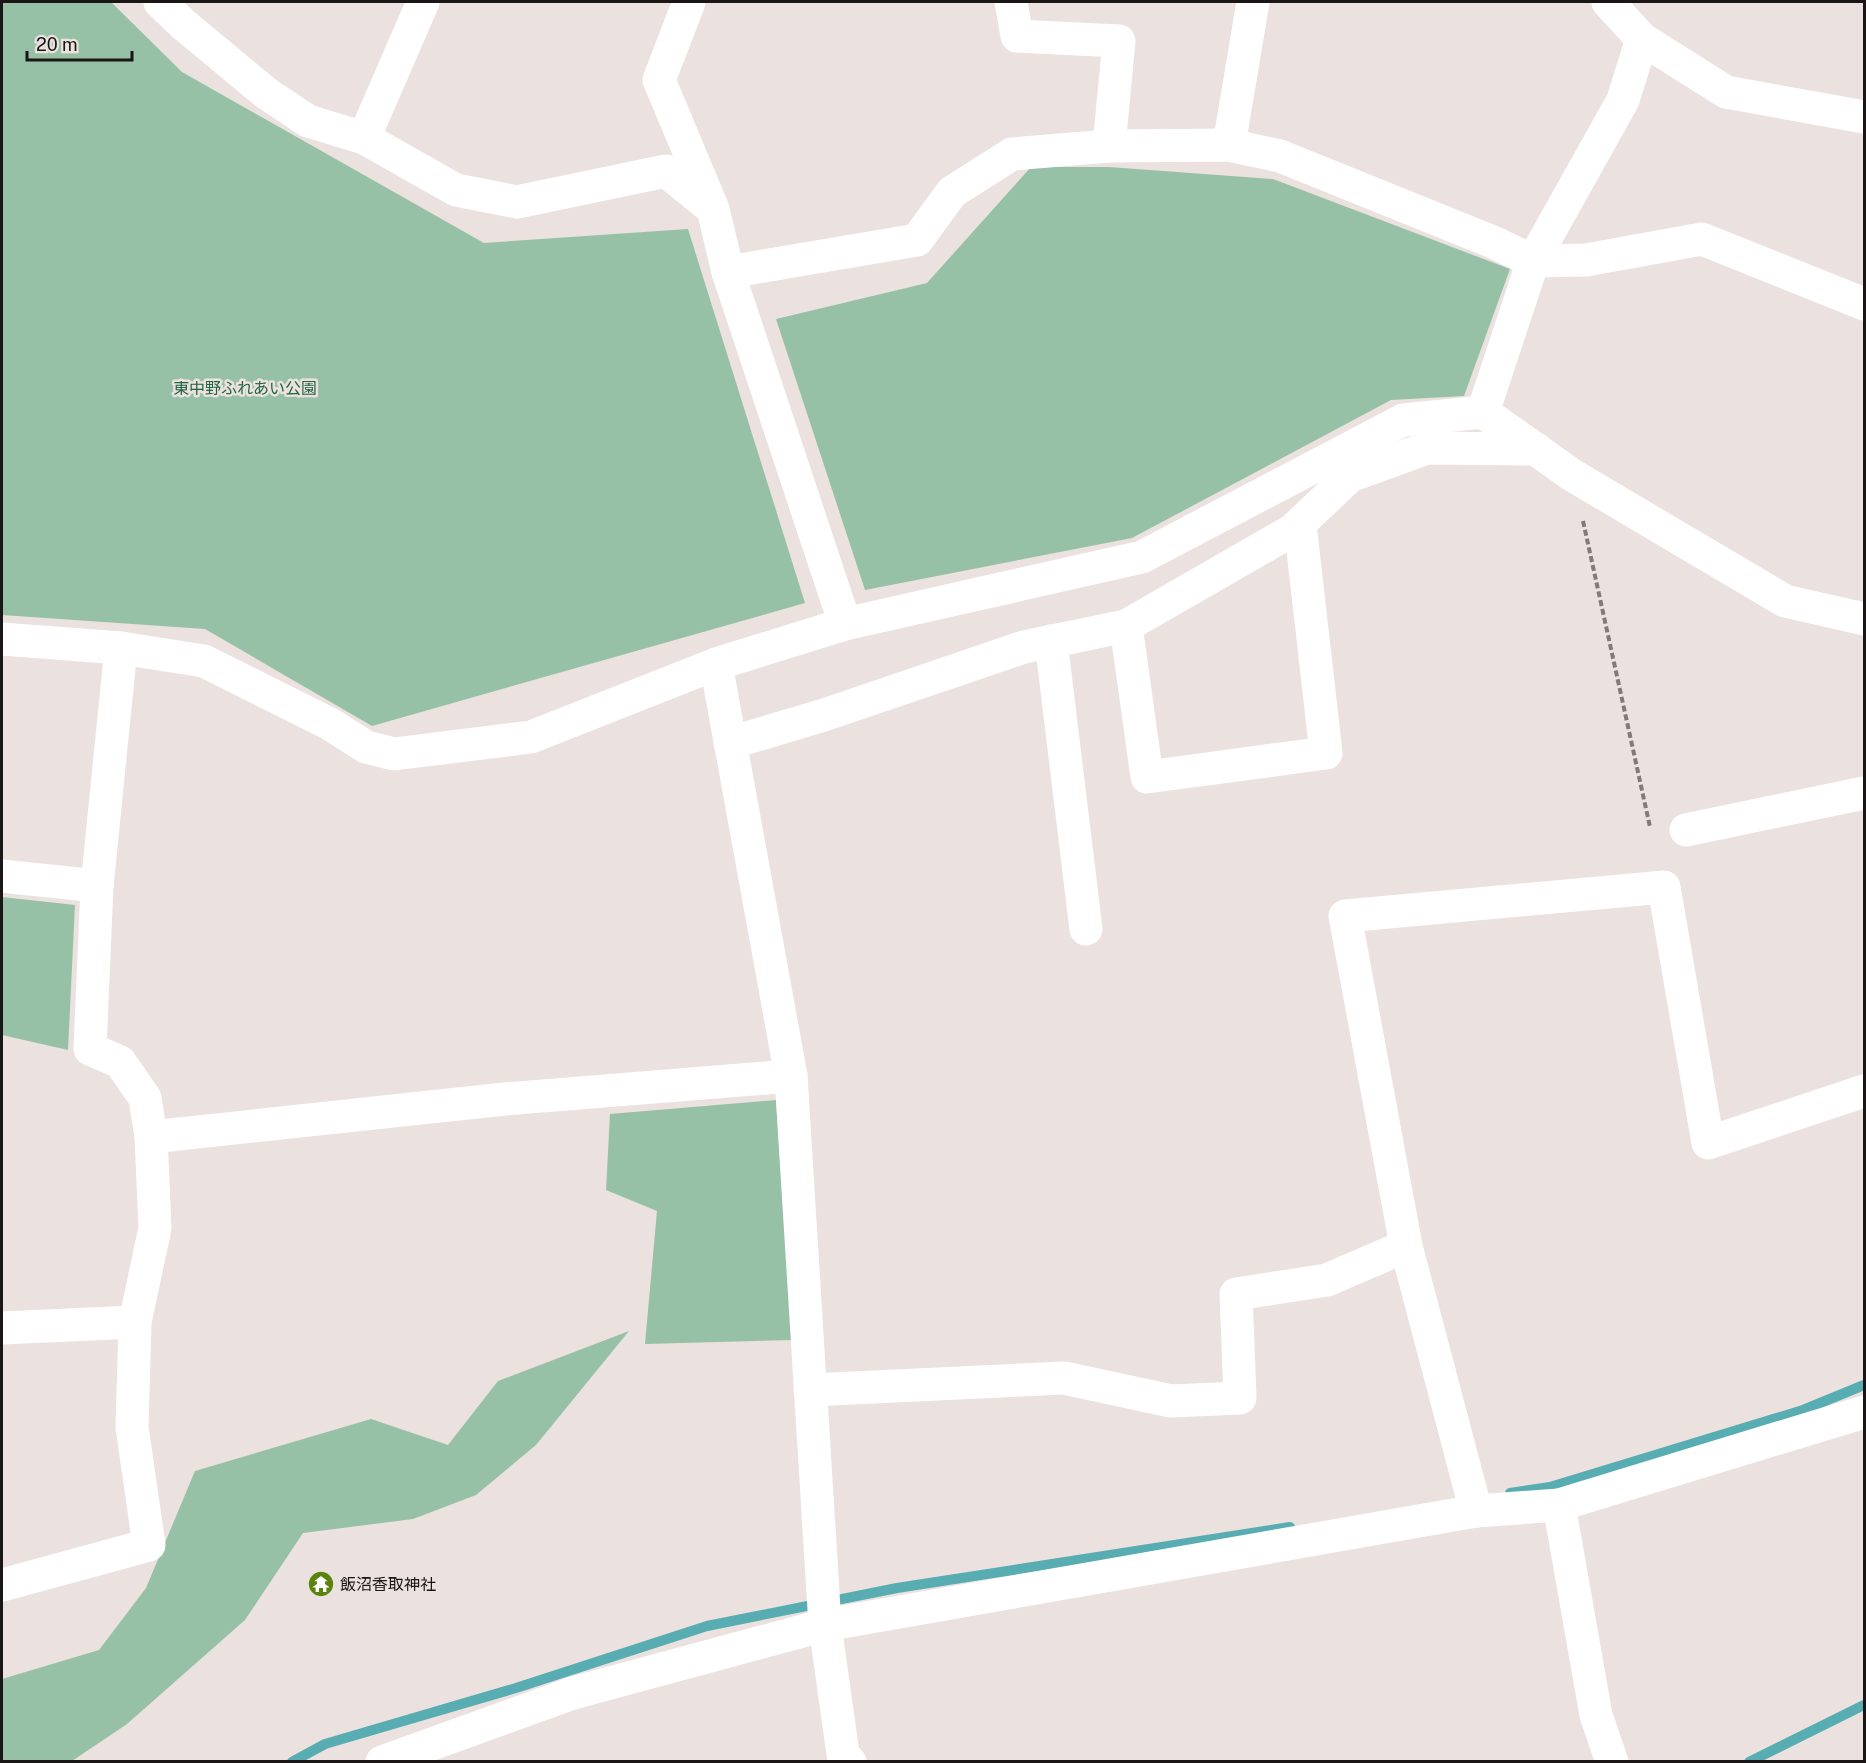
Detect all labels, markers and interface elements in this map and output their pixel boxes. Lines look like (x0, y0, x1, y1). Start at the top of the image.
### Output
scale bar (27, 24, 132, 62)
text: 20 m (36, 34, 78, 55)
park label: 東中野ふれあい公園 (173, 379, 317, 398)
temple icon: 飯沼香取神社 (306, 1569, 336, 1599)
place label: 飯沼香取神社 (340, 1575, 436, 1594)

